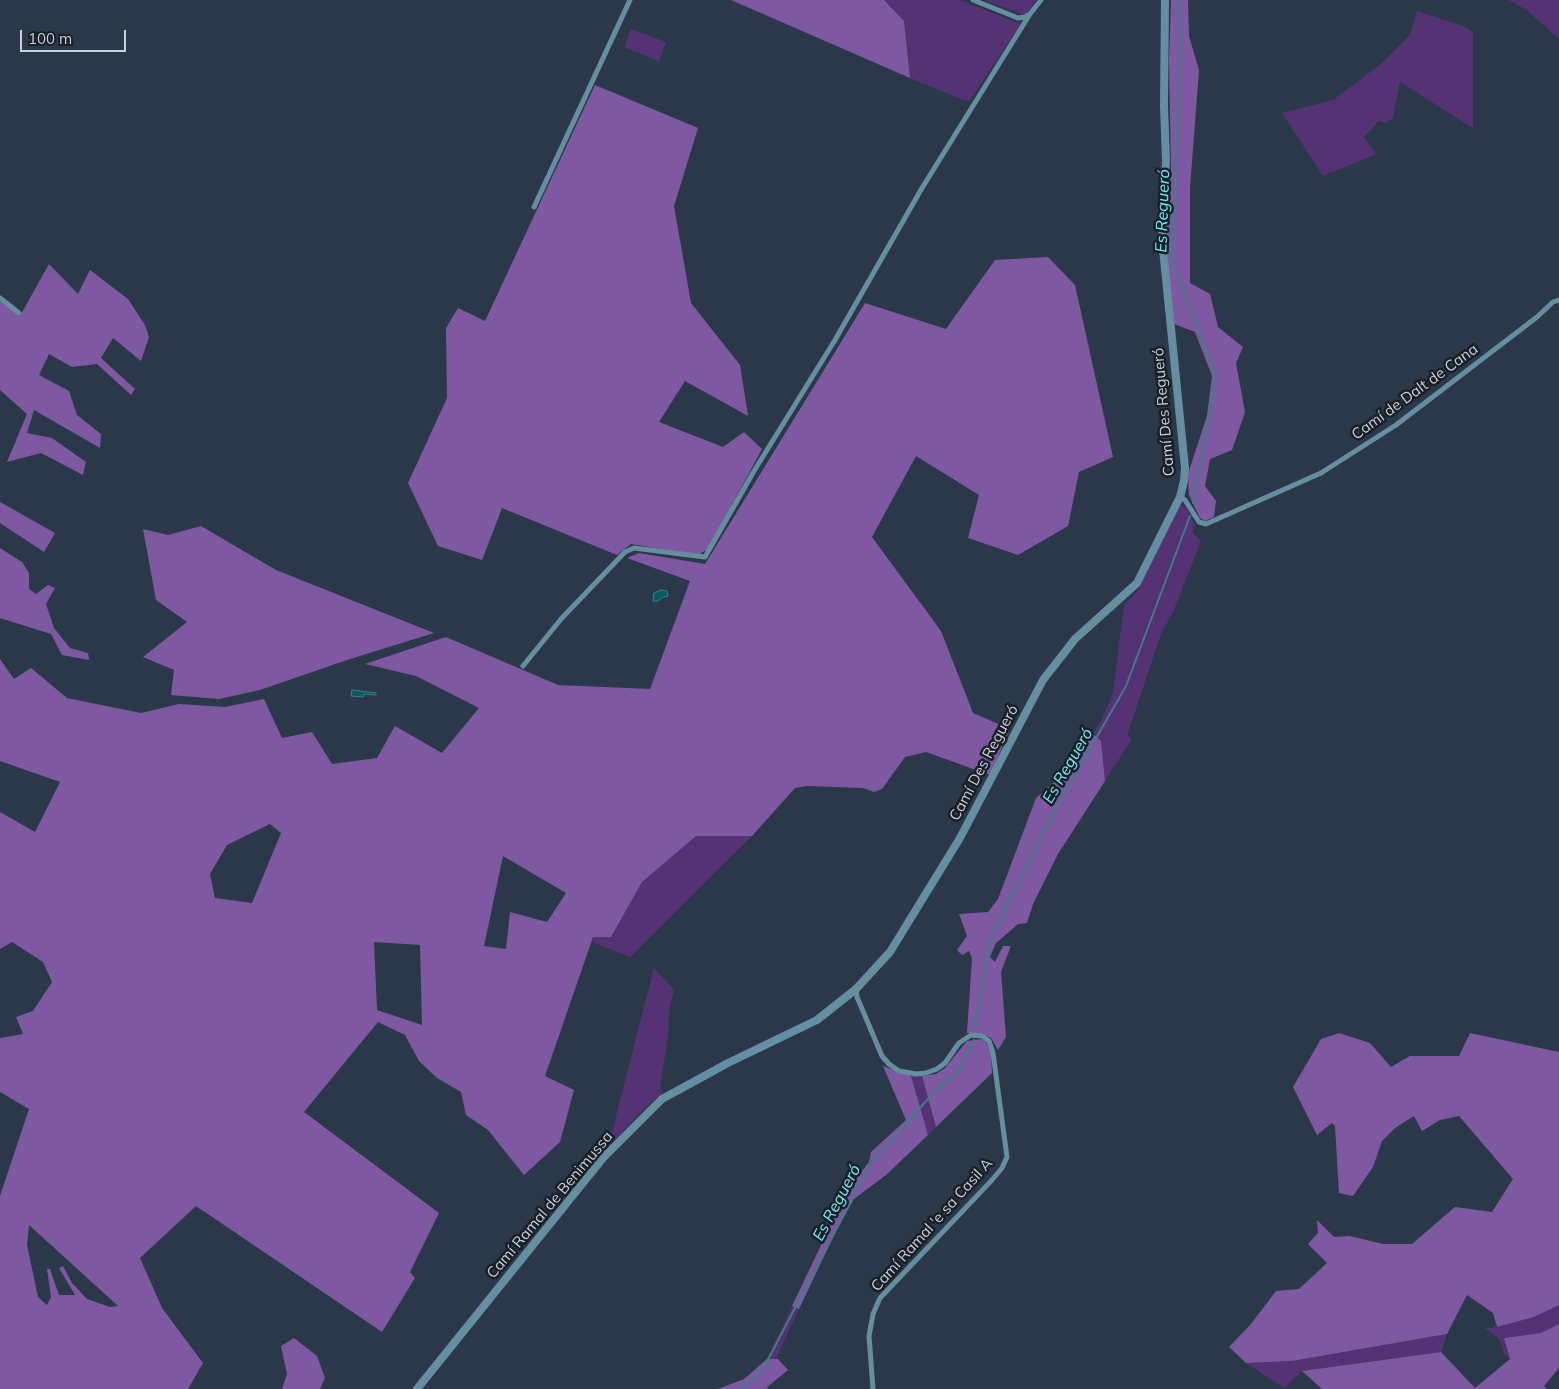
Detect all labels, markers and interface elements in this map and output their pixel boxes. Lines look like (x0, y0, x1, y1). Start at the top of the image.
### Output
scale bar (22, 20, 129, 52)
text: 100 m (28, 29, 72, 48)
water label: Es Regueró (1152, 169, 1174, 253)
street label: Camí de Dalt de Cana (1348, 340, 1482, 444)
street label: Camí Des Regueró (1149, 347, 1179, 477)
street label: Camí Des Regueró (946, 702, 1022, 824)
water label: Es Regueró (1039, 725, 1097, 807)
street label: Camí Ramal de Benimussa (483, 1128, 617, 1282)
street label: Camí Ramal 'e sa Casil A (867, 1155, 997, 1295)
water label: Es Regueró (809, 1162, 865, 1244)

